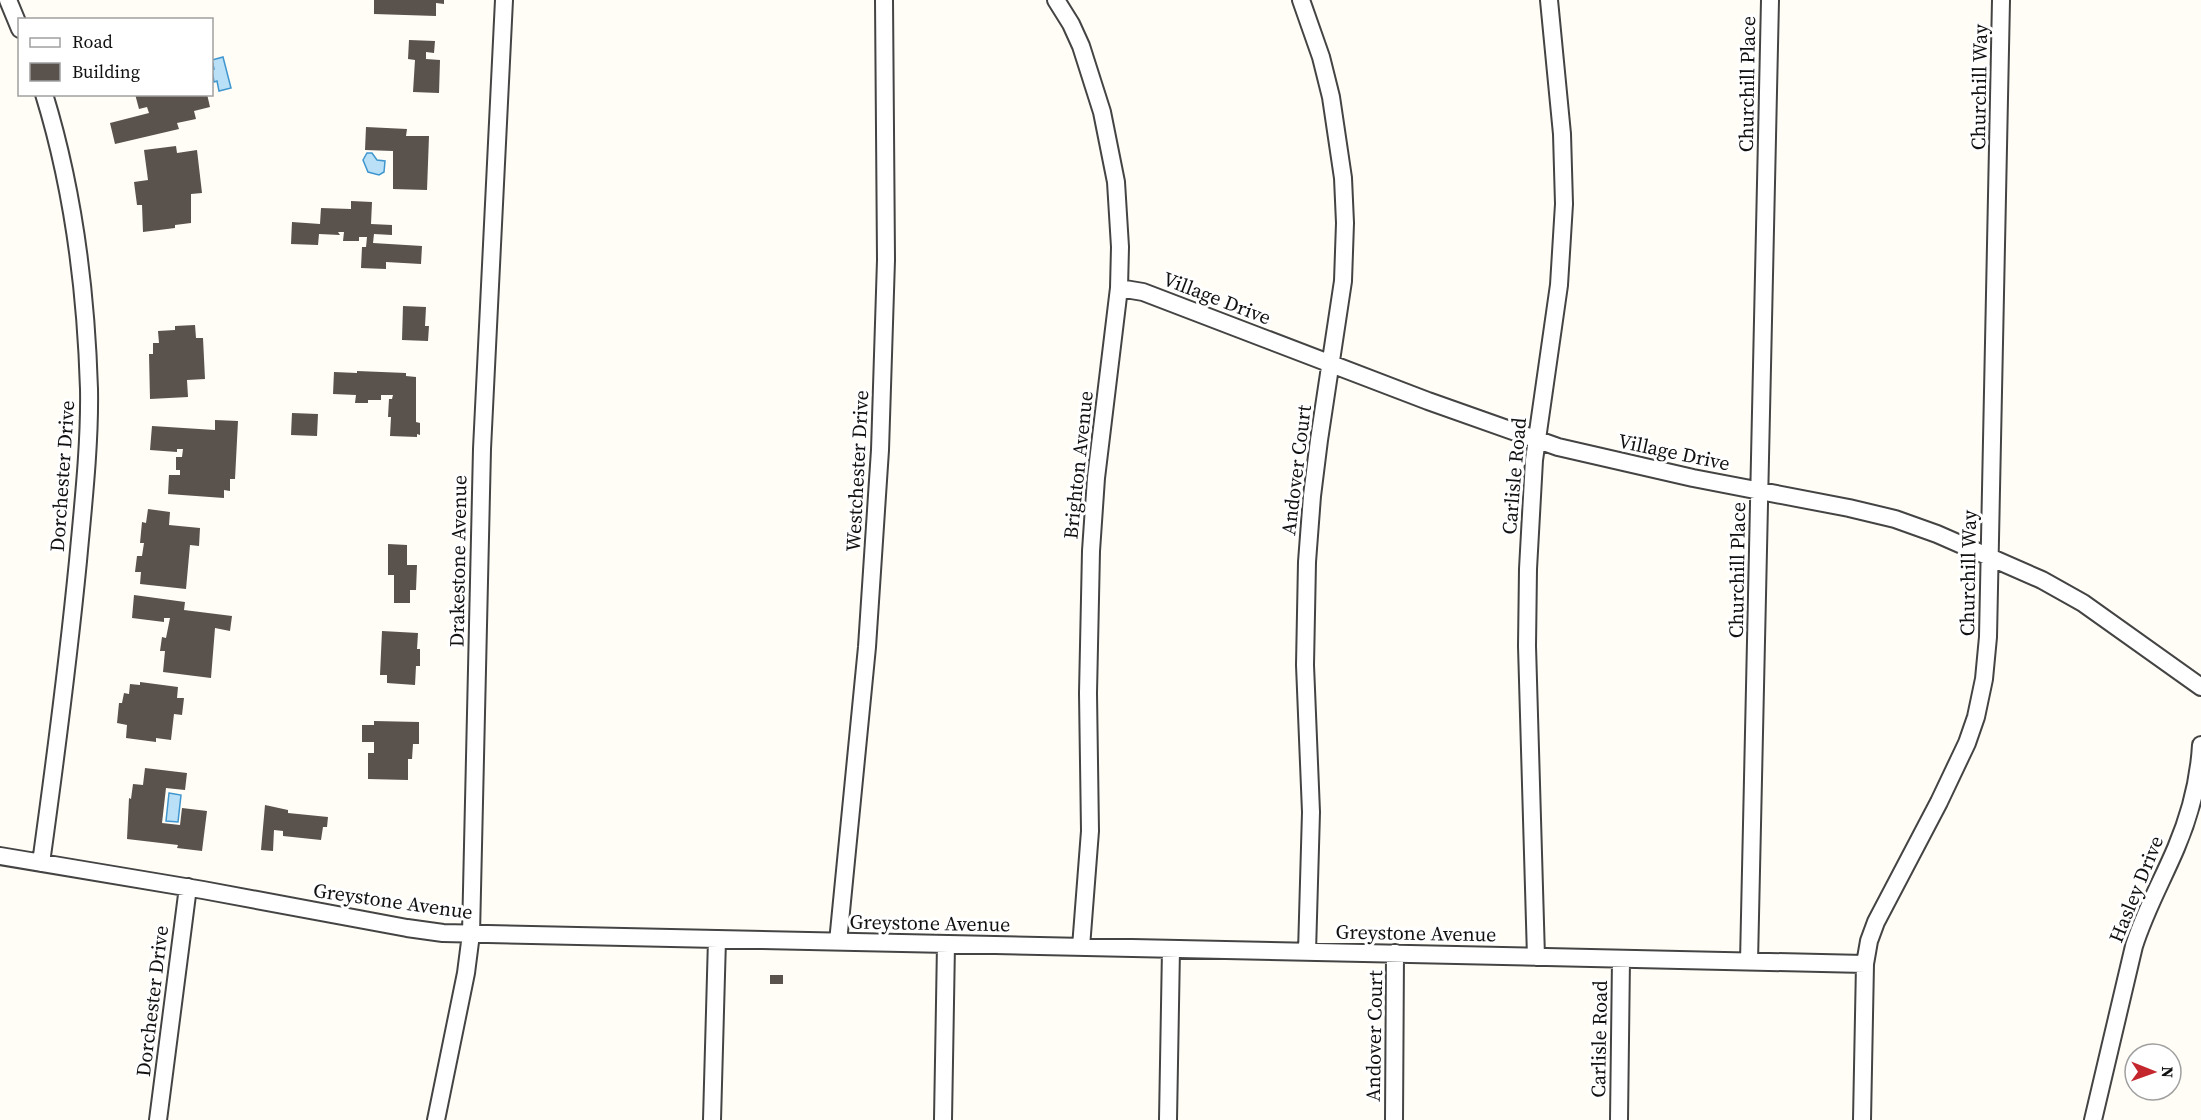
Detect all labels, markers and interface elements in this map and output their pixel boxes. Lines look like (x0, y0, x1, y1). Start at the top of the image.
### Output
street label: Churchill Place (1732, 16, 1762, 152)
legend (18, 18, 213, 96)
street label: Churchill Way (1964, 23, 1994, 150)
text: Road (72, 29, 113, 54)
text: Building (72, 59, 140, 84)
street label: Village Drive (1159, 265, 1275, 331)
street label: Brighton Avenue (1056, 389, 1100, 541)
street label: Westchester Drive (839, 390, 875, 552)
street label: Dorchester Drive (43, 399, 81, 553)
street label: Andover Court (1274, 403, 1318, 537)
street label: Carlisle Road (1495, 416, 1533, 536)
street label: Village Drive (1615, 426, 1733, 478)
street label: Drakestone Avenue (442, 475, 474, 647)
street label: Churchill Place (1722, 502, 1752, 638)
street label: Churchill Way (1953, 509, 1983, 636)
street label: Hasley Drive (2102, 831, 2170, 947)
street label: Greystone Avenue (311, 876, 475, 926)
street label: Greystone Avenue (849, 908, 1011, 938)
street label: Greystone Avenue (1335, 918, 1497, 948)
street label: Dorchester Drive (129, 924, 175, 1078)
street label: Andover Court (1359, 970, 1389, 1102)
street label: Carlisle Road (1584, 979, 1614, 1098)
north arrow (2123, 1042, 2183, 1102)
text: N (2157, 1066, 2179, 1079)

